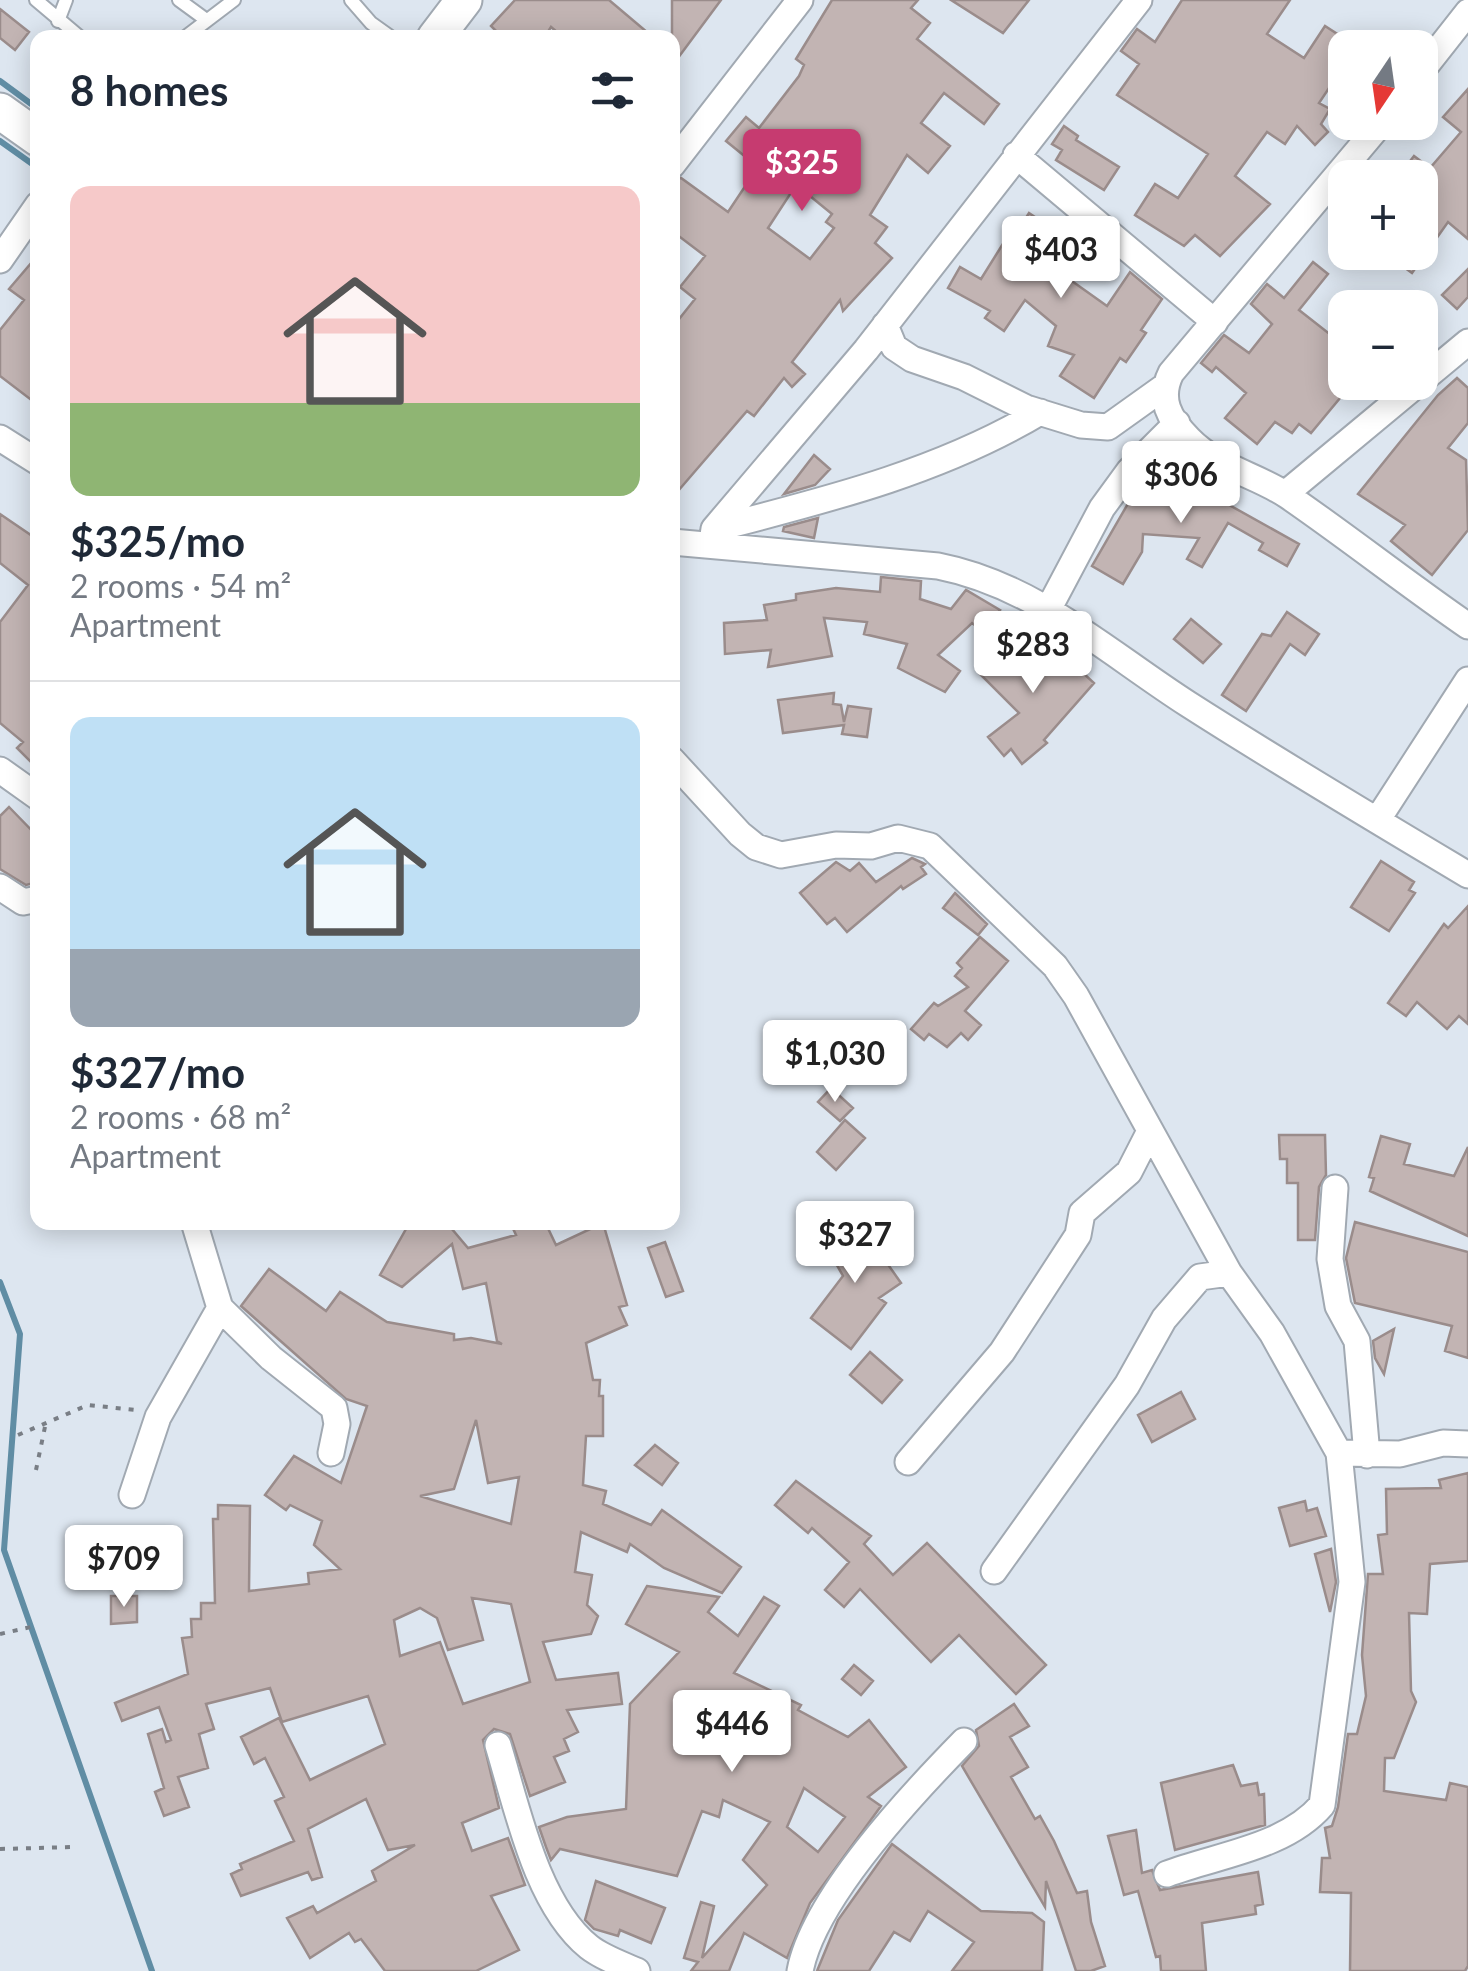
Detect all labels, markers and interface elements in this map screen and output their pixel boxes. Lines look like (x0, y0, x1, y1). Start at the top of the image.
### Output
north arrow (1328, 30, 1438, 140)
map controls (1328, 30, 1438, 400)
icon: filters (585, 63, 640, 118)
text: 8 homes (70, 65, 228, 115)
pin: $325 (743, 129, 861, 214)
text: $325 (765, 142, 839, 181)
button: + (1328, 160, 1438, 270)
pin: $403 (1002, 216, 1120, 301)
text: $403 (1024, 229, 1098, 268)
icon: home (265, 251, 445, 431)
button: − (1328, 290, 1438, 400)
pin: $306 (1122, 441, 1240, 526)
text: $306 (1144, 454, 1218, 493)
text: $325/mo (70, 516, 245, 566)
text: 2 rooms · 54 m² (70, 566, 291, 605)
text: Apartment (70, 605, 221, 644)
pin: $283 (974, 611, 1092, 696)
text: $283 (996, 624, 1070, 663)
icon: home (265, 782, 445, 962)
pin: $1,030 (754, 1020, 916, 1105)
text: $1,030 (785, 1033, 885, 1072)
text: $327/mo (70, 1047, 245, 1097)
text: 2 rooms · 68 m² (70, 1097, 291, 1136)
text: Apartment (70, 1136, 221, 1175)
pin: $327 (796, 1201, 914, 1286)
text: $327 (818, 1214, 892, 1253)
pin: $709 (65, 1525, 183, 1610)
text: $709 (87, 1538, 161, 1577)
pin: $446 (673, 1690, 791, 1775)
text: $446 (695, 1703, 769, 1742)

